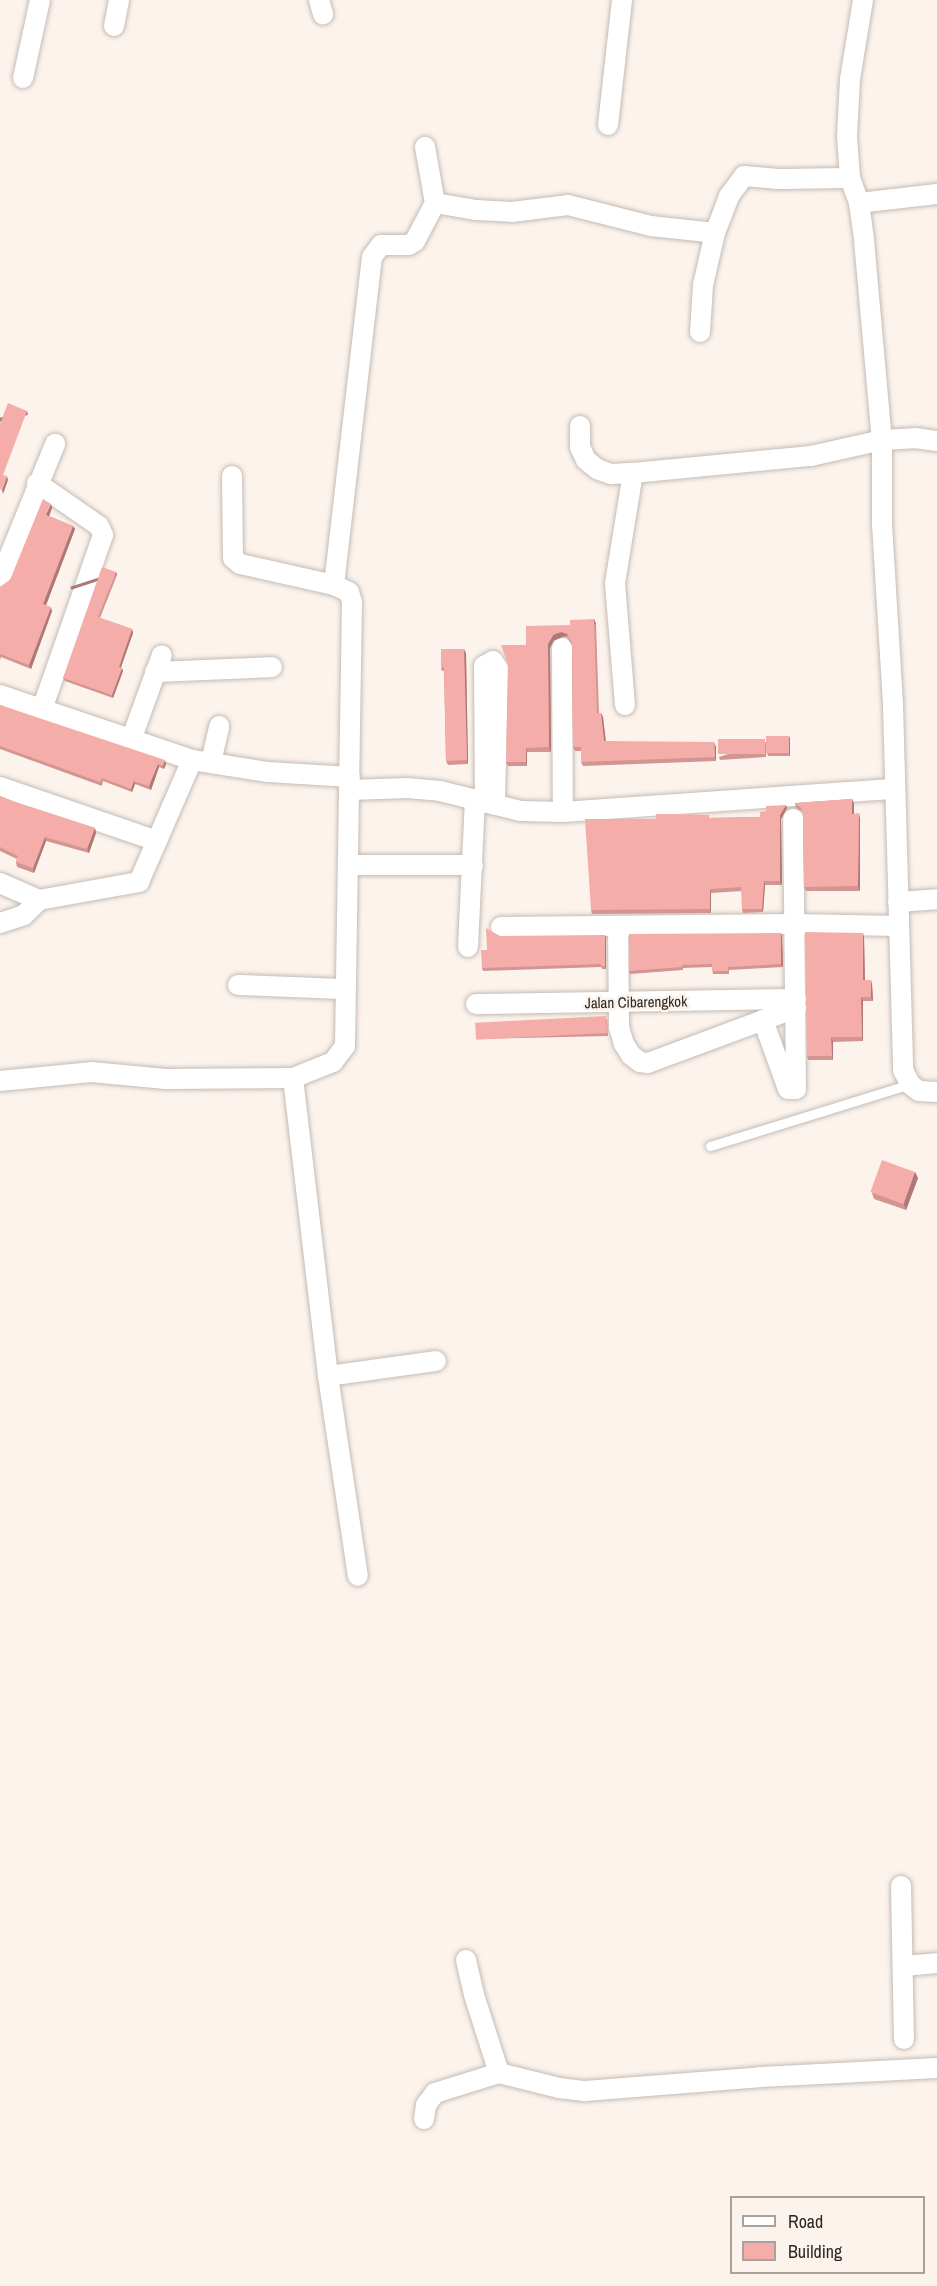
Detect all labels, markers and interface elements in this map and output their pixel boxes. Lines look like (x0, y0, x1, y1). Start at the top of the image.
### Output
street label: Jalan Cibarengkok (585, 992, 687, 1012)
legend (730, 2196, 925, 2274)
text: Road (788, 2209, 823, 2234)
text: Building (788, 2239, 842, 2264)

